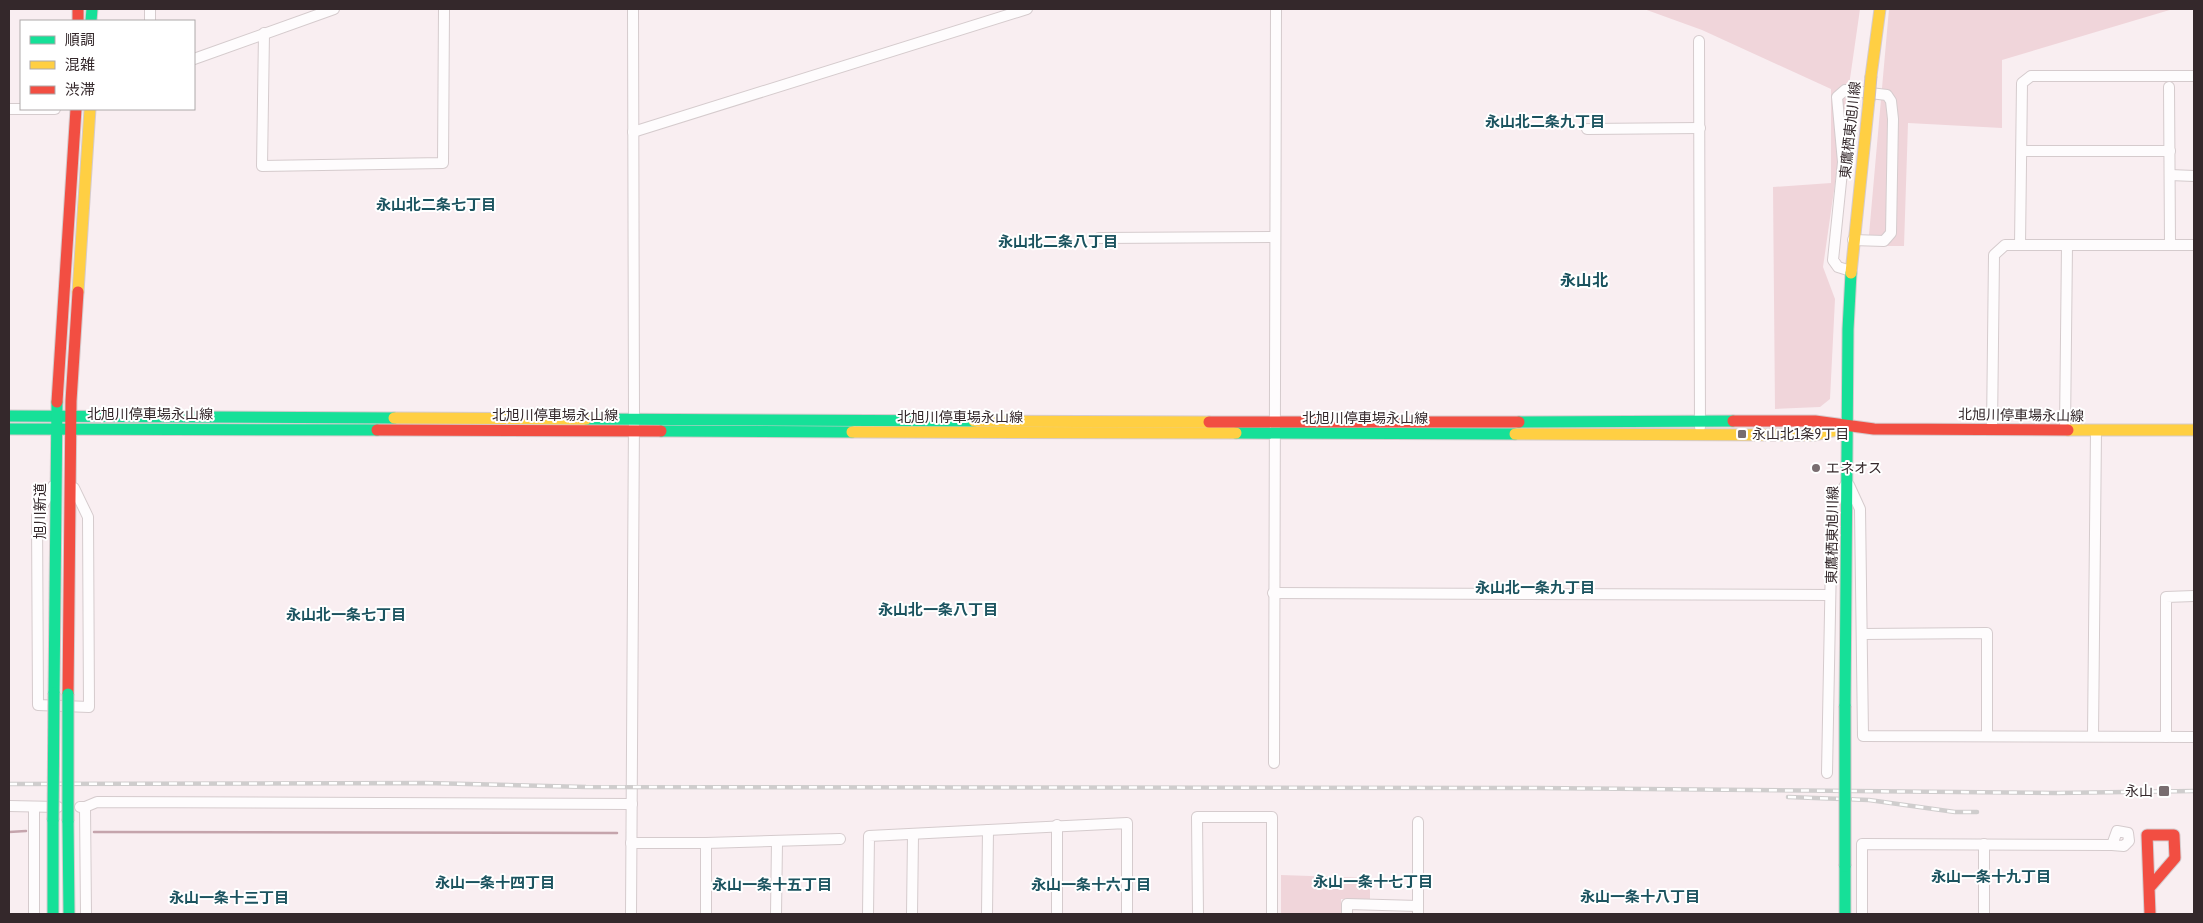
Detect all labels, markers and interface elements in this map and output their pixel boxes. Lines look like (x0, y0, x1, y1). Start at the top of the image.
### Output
legend (20, 20, 195, 110)
text: 順調 (65, 31, 95, 48)
text: 混雑 (65, 56, 95, 73)
street label: 東鷹栖東旭川線 (1837, 80, 1863, 180)
text: 渋滞 (65, 81, 95, 98)
district label: 永山北二条九丁目 (1485, 113, 1605, 130)
district label: 永山北二条七丁目 (376, 196, 496, 213)
district label: 永山北二条八丁目 (998, 233, 1118, 250)
district label: 永山北 (1560, 271, 1608, 289)
street label: 北旭川停車場永山線 (87, 406, 213, 422)
street label: 北旭川停車場永山線 (1958, 406, 2084, 424)
street label: 北旭川停車場永山線 (492, 407, 618, 423)
street label: 北旭川停車場永山線 (897, 409, 1023, 425)
street label: 北旭川停車場永山線 (1302, 410, 1428, 426)
place label: 永山北1条9丁目 (1752, 426, 1849, 442)
marker: 永山北1条9丁目 (1736, 428, 1748, 440)
place label: エネオス (1826, 460, 1882, 476)
marker: エネオス (1810, 462, 1822, 474)
street label: 旭川新道 (32, 483, 48, 539)
street label: 東鷹栖東旭川線 (1823, 486, 1841, 584)
district label: 永山北一条九丁目 (1475, 579, 1595, 596)
district label: 永山北一条八丁目 (878, 601, 998, 618)
district label: 永山北一条七丁目 (286, 606, 406, 623)
place label: 永山 (2125, 783, 2153, 799)
marker: 永山 (2157, 784, 2171, 798)
district label: 永山一条十九丁目 (1931, 868, 2051, 885)
district label: 永山一条十七丁目 (1313, 873, 1433, 890)
district label: 永山一条十四丁目 (435, 874, 555, 891)
district label: 永山一条十五丁目 (712, 876, 832, 893)
district label: 永山一条十六丁目 (1031, 876, 1151, 893)
district label: 永山一条十八丁目 (1580, 888, 1700, 905)
district label: 永山一条十三丁目 (169, 889, 289, 906)

